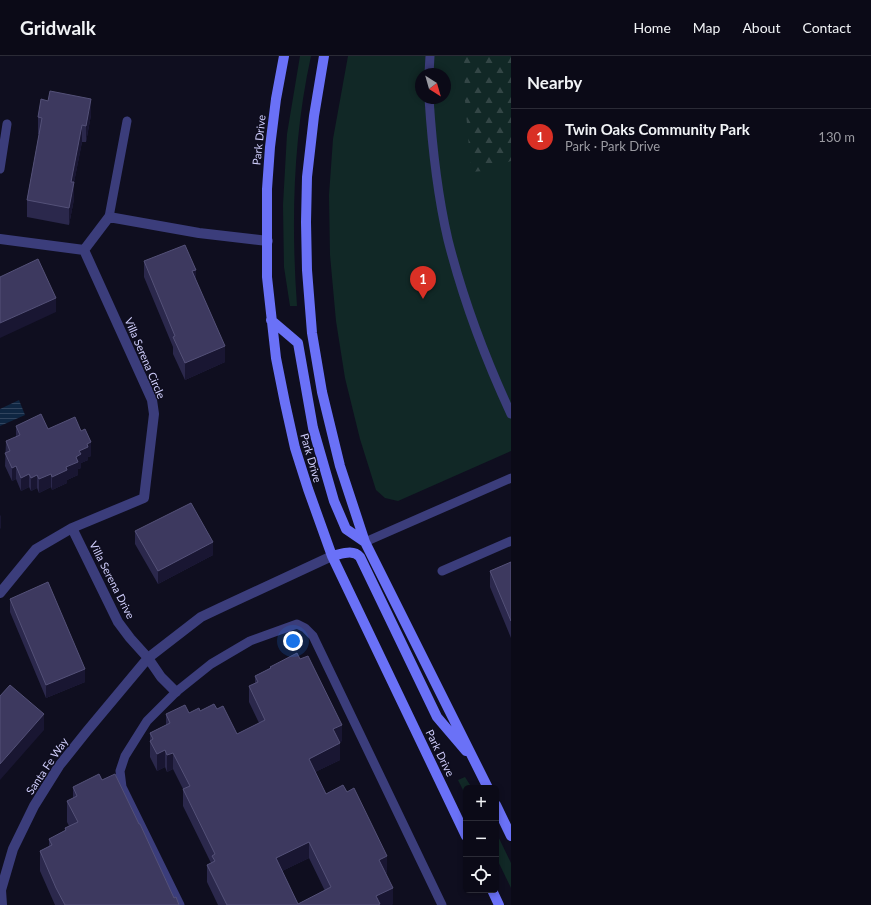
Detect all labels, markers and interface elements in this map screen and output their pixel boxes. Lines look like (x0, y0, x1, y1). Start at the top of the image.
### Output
text: Gridwalk (20, 16, 96, 39)
text: Home (633, 19, 671, 36)
text: Map (693, 19, 720, 36)
text: About (742, 19, 780, 36)
text: Contact (802, 19, 851, 36)
north arrow (415, 68, 451, 104)
text: Nearby (527, 72, 582, 93)
street label: Park Drive (249, 114, 268, 166)
text: Twin Oaks Community Park (565, 120, 750, 138)
text: 1 (536, 129, 544, 145)
text: 130 m (818, 129, 855, 145)
text: Park · Park Drive (565, 138, 660, 154)
pin: 1 (410, 266, 436, 299)
street label: Villa Serena Circle (123, 315, 168, 400)
street label: Park Drive (298, 432, 325, 484)
street label: Villa Serena Drive (87, 539, 138, 621)
your location (283, 631, 303, 651)
street label: Park Drive (424, 727, 457, 779)
street label: Santa Fe Way (23, 735, 71, 797)
map controls (463, 785, 499, 893)
button: + (463, 785, 499, 821)
button: − (463, 821, 499, 857)
button: locate (463, 857, 499, 893)

